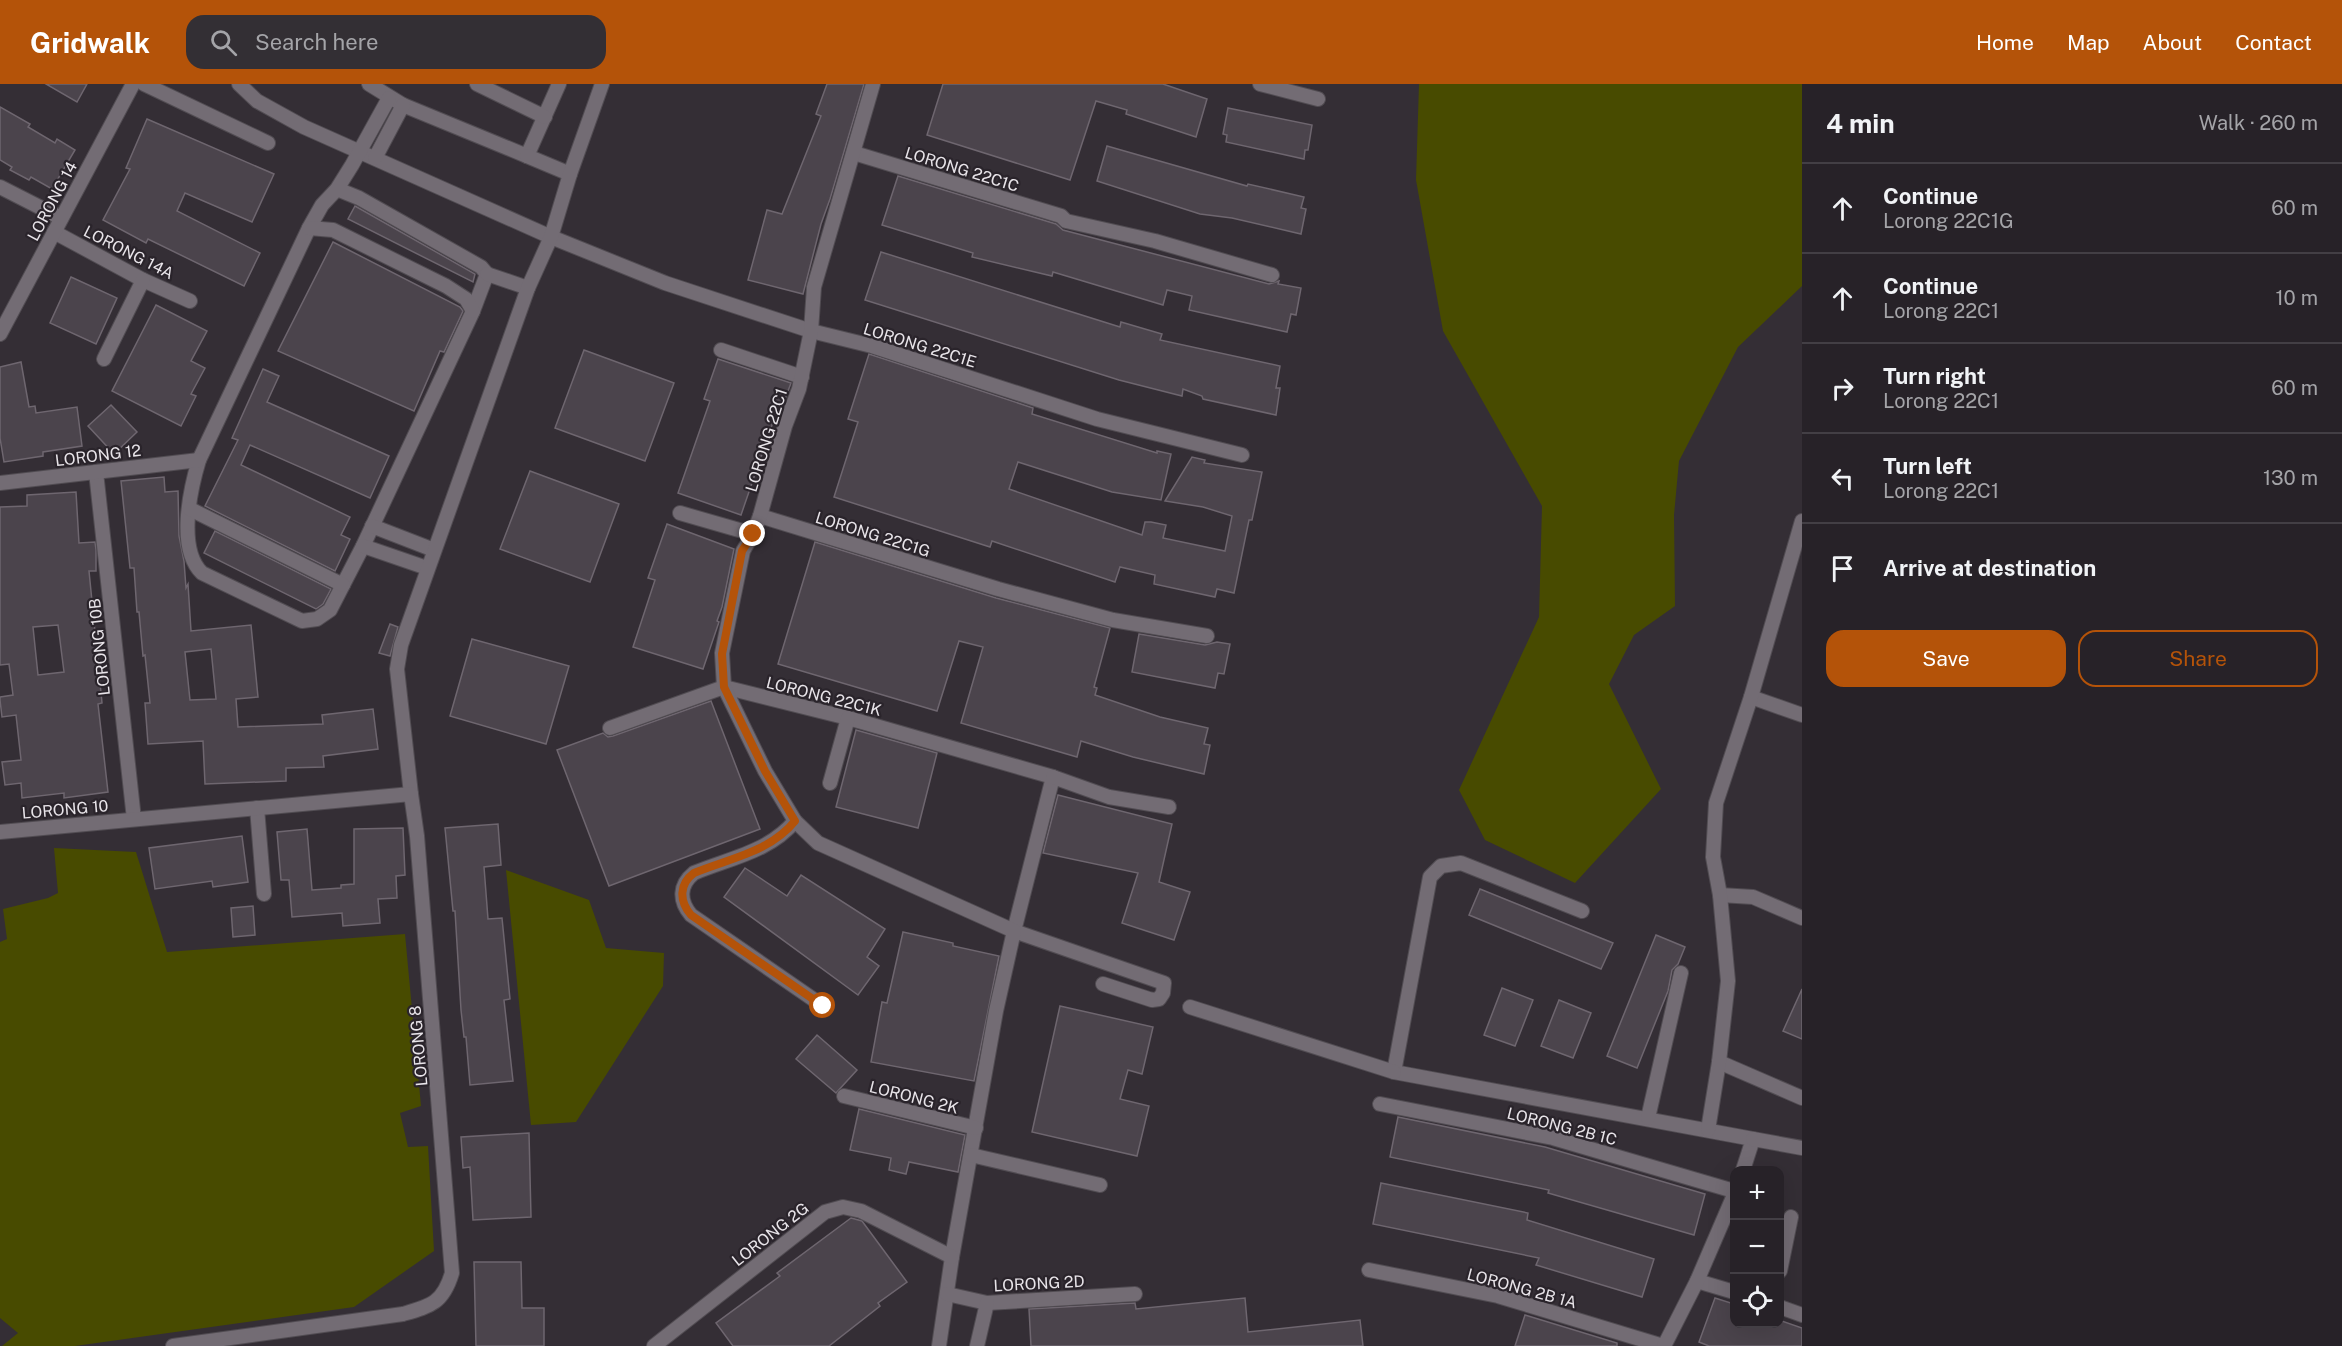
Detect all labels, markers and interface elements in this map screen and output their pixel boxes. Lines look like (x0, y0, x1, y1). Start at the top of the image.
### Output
search box (186, 15, 606, 69)
text: Gridwalk (30, 26, 150, 59)
icon: search (207, 26, 240, 59)
text: Search here (255, 29, 379, 55)
text: Home (1976, 30, 2034, 55)
text: Map (2067, 30, 2110, 55)
text: About (2143, 30, 2202, 55)
text: Contact (2235, 30, 2312, 55)
text: 4 min (1826, 108, 1895, 139)
text: Walk · 260 m (2199, 111, 2318, 135)
street label: LORONG 22C1C (902, 143, 1021, 196)
street label: LORONG 14 (24, 158, 81, 244)
text: Continue (1883, 183, 1978, 209)
icon: ahead (1826, 192, 1859, 225)
text: 60 m (2271, 196, 2318, 220)
text: Lorong 22C1G (1883, 209, 2014, 233)
street label: LORONG 14A (80, 222, 177, 283)
text: Continue (1883, 273, 1978, 299)
icon: ahead (1826, 282, 1859, 315)
text: 10 m (2275, 286, 2318, 310)
text: Lorong 22C1 (1883, 299, 1999, 323)
street label: LORONG 22C1E (861, 319, 979, 372)
text: Turn right (1883, 363, 1986, 389)
icon: right (1826, 372, 1859, 405)
text: 60 m (2271, 376, 2318, 400)
street label: LORONG 22C1 (742, 386, 791, 494)
text: Lorong 22C1 (1883, 389, 1999, 413)
street label: LORONG 12 (54, 441, 142, 470)
text: Turn left (1883, 453, 1972, 479)
icon: left (1826, 462, 1859, 495)
text: 130 m (2263, 466, 2318, 490)
text: Lorong 22C1 (1883, 479, 1999, 503)
street label: LORONG 22C1G (813, 508, 933, 561)
route end (739, 520, 765, 546)
icon: arrive (1826, 552, 1859, 585)
text: Arrive at destination (1883, 555, 2096, 581)
street label: LORONG 10B (85, 597, 114, 697)
button: Save (1826, 630, 2066, 687)
button: Share (2078, 630, 2318, 687)
street label: LORONG 22C1K (764, 673, 884, 720)
street label: LORONG 10 (21, 796, 109, 823)
route start (809, 992, 835, 1018)
street label: LORONG 8 (405, 1005, 431, 1087)
street label: LORONG 2K (867, 1077, 961, 1118)
street label: LORONG 2B 1C (1505, 1104, 1619, 1149)
map controls (1730, 1166, 1784, 1328)
button: + (1730, 1166, 1784, 1220)
street label: LORONG 2G (728, 1199, 812, 1270)
button: − (1730, 1220, 1784, 1274)
street label: LORONG 2B 1A (1465, 1265, 1579, 1312)
street label: LORONG 2D (993, 1272, 1085, 1295)
button: locate (1730, 1274, 1784, 1328)

